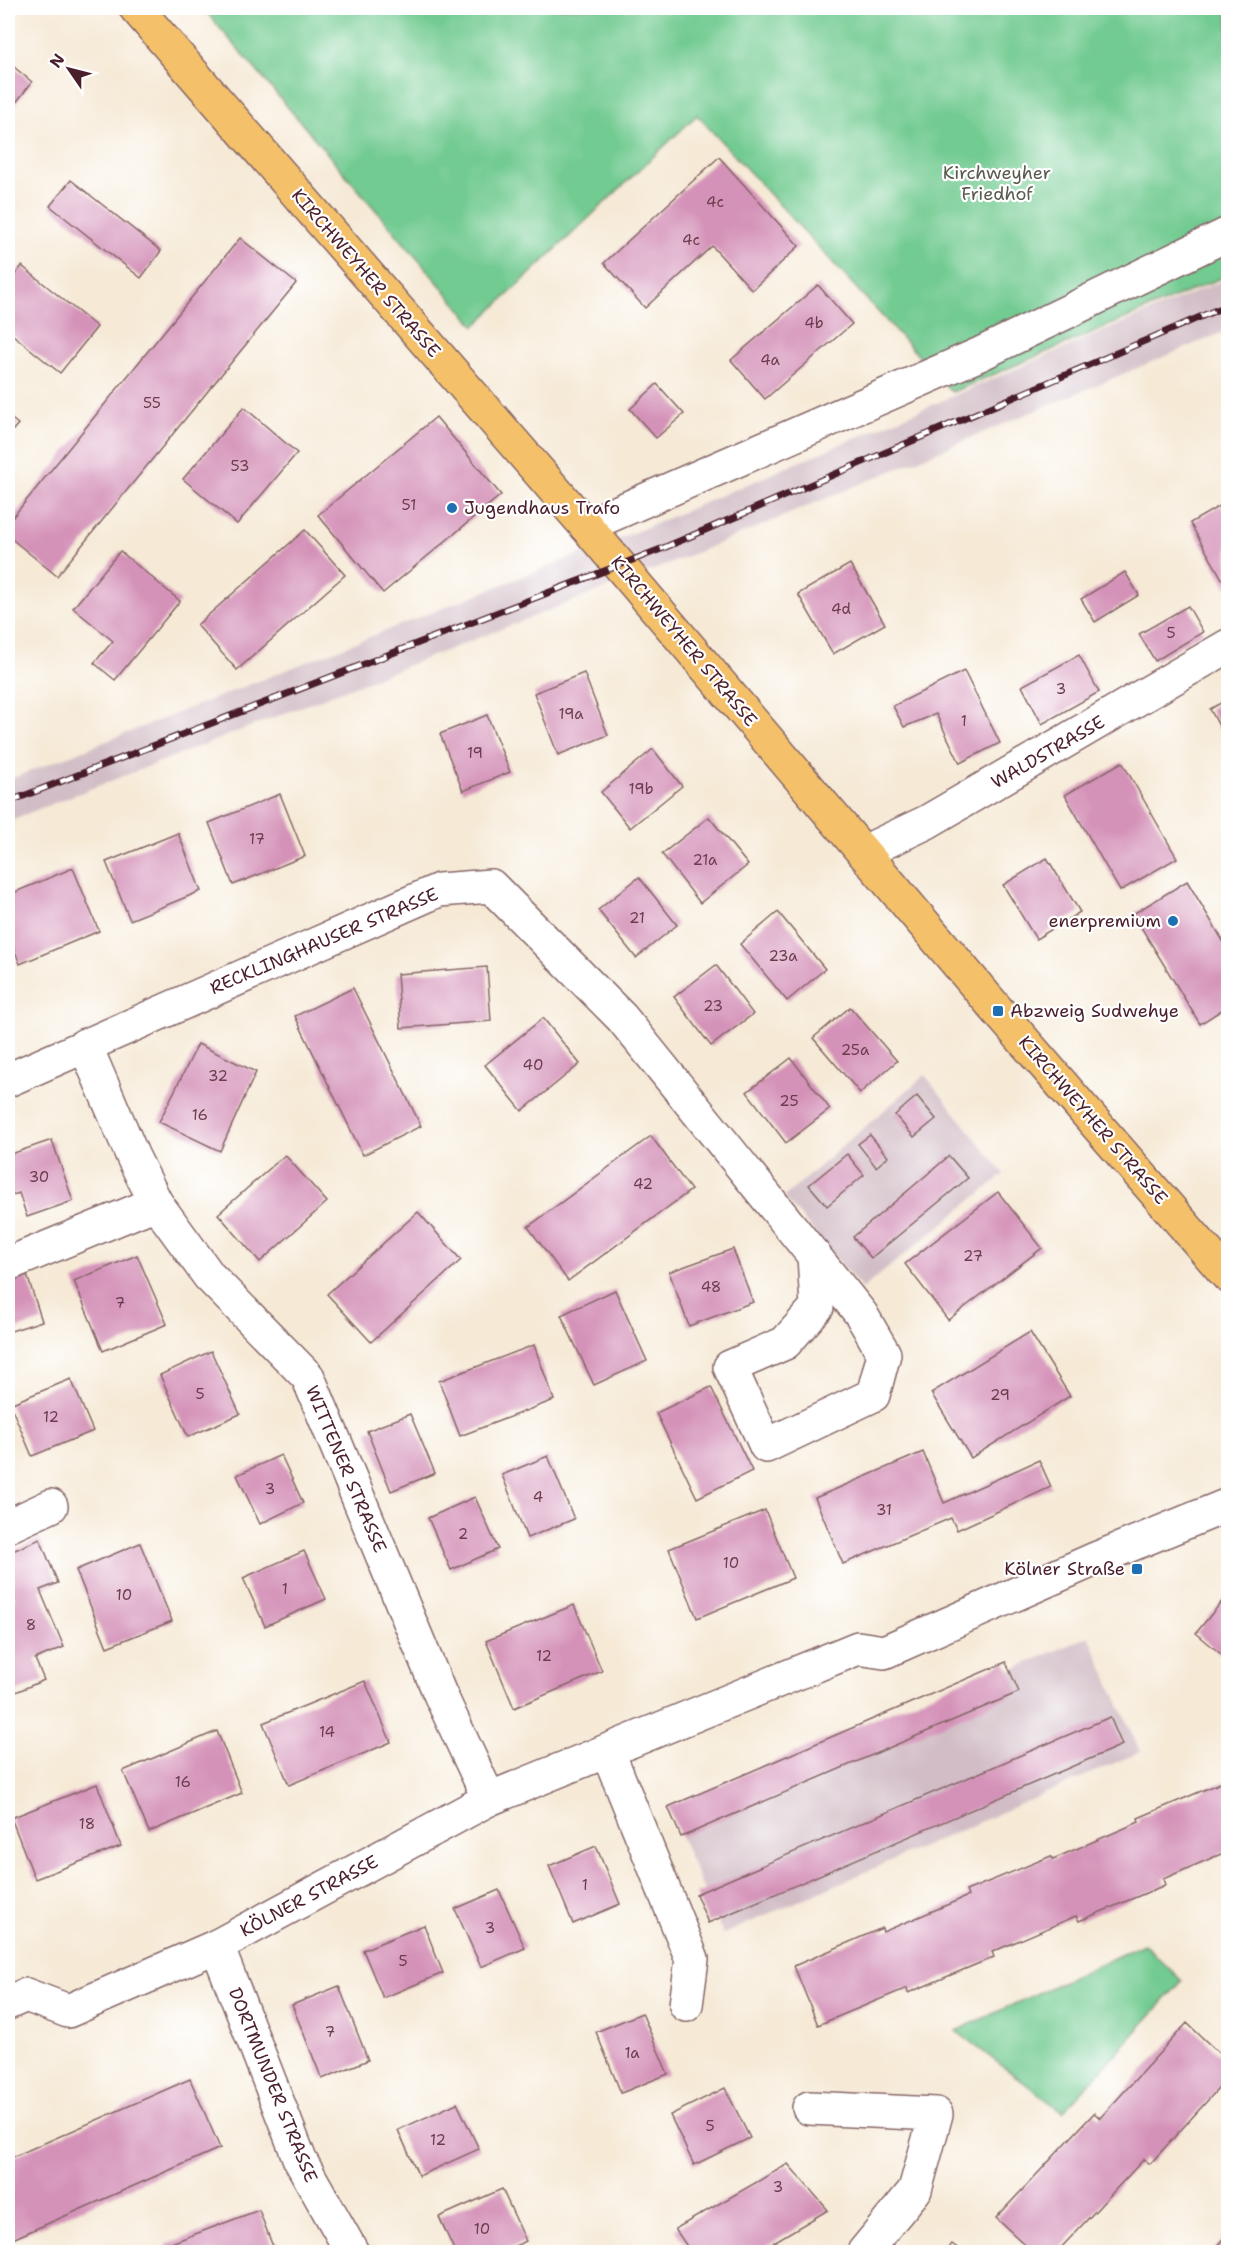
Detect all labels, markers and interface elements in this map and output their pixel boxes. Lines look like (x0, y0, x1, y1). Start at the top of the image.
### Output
north arrow (39, 39, 99, 99)
text: N (45, 49, 69, 72)
park label: Kirchweyher Friedhof (943, 161, 1051, 206)
street label: KIRCHWEYHER STRASSE (286, 184, 446, 362)
house number: 4c (706, 192, 724, 212)
house number: 4c (682, 230, 700, 250)
house number: 4b (804, 313, 824, 333)
house number: 4a (760, 350, 780, 370)
house number: 55 (143, 393, 161, 413)
house number: 53 (231, 456, 250, 476)
house number: 51 (402, 495, 416, 515)
place label: Jugendhaus Trafo (464, 496, 620, 520)
marker: Jugendhaus Trafo (445, 501, 459, 515)
street label: KIRCHWEYHER STRASSE (605, 551, 763, 731)
house number: 4d (831, 599, 851, 619)
house number: 5 (1166, 623, 1176, 643)
house number: 3 (1056, 679, 1066, 699)
house number: 19a (558, 704, 584, 724)
street label: WALDSTRASSE (987, 710, 1109, 794)
house number: 1 (961, 711, 967, 731)
house number: 19 (467, 743, 483, 763)
house number: 19b (628, 779, 654, 799)
house number: 17 (249, 829, 265, 849)
house number: 21a (693, 850, 718, 870)
street label: RECKLINGHAUSER STRASSE (206, 882, 442, 1000)
house number: 21 (629, 908, 645, 928)
place label: enerpremium (1049, 909, 1161, 933)
marker: enerpremium (1166, 914, 1180, 928)
house number: 23a (768, 946, 798, 966)
house number: 23 (703, 996, 723, 1016)
place label: Abzweig Sudwehye (1010, 999, 1179, 1023)
marker: Abzweig Sudwehye (991, 1004, 1005, 1018)
street label: KIRCHWEYHER STRASSE (1013, 1031, 1173, 1209)
house number: 25a (841, 1040, 870, 1060)
house number: 40 (523, 1055, 543, 1075)
house number: 32 (208, 1066, 228, 1086)
house number: 25 (779, 1091, 799, 1111)
house number: 16 (192, 1105, 208, 1125)
house number: 30 (29, 1167, 49, 1187)
house number: 42 (633, 1174, 653, 1194)
house number: 27 (963, 1246, 983, 1266)
house number: 48 (701, 1277, 721, 1297)
house number: 7 (115, 1293, 125, 1313)
street label: WITTENER STRASSE (300, 1382, 392, 1556)
house number: 5 (195, 1384, 205, 1404)
house number: 29 (990, 1385, 1010, 1405)
house number: 12 (43, 1407, 59, 1427)
house number: 3 (265, 1479, 275, 1499)
house number: 4 (533, 1487, 543, 1507)
house number: 31 (876, 1500, 892, 1520)
house number: 2 (458, 1524, 468, 1544)
house number: 10 (723, 1553, 739, 1573)
place label: Kölner Straße (1004, 1557, 1125, 1581)
marker: Kölner Straße (1130, 1562, 1144, 1576)
house number: 1 (282, 1579, 288, 1599)
house number: 10 (116, 1585, 132, 1605)
house number: 8 (26, 1615, 36, 1635)
house number: 12 (536, 1646, 552, 1666)
house number: 14 (319, 1722, 335, 1742)
house number: 16 (175, 1772, 191, 1792)
house number: 18 (79, 1814, 95, 1834)
street label: KÖLNER STRASSE (236, 1849, 382, 1943)
house number: 1 (582, 1875, 588, 1895)
house number: 3 (485, 1918, 495, 1938)
house number: 5 (398, 1951, 408, 1971)
street label: DORTMUNDER STRASSE (223, 1984, 323, 2186)
house number: 7 (325, 2022, 335, 2042)
house number: 1a (624, 2043, 640, 2063)
house number: 5 (705, 2116, 715, 2136)
house number: 12 (430, 2130, 446, 2150)
house number: 3 (773, 2177, 783, 2197)
house number: 10 (474, 2219, 490, 2239)

